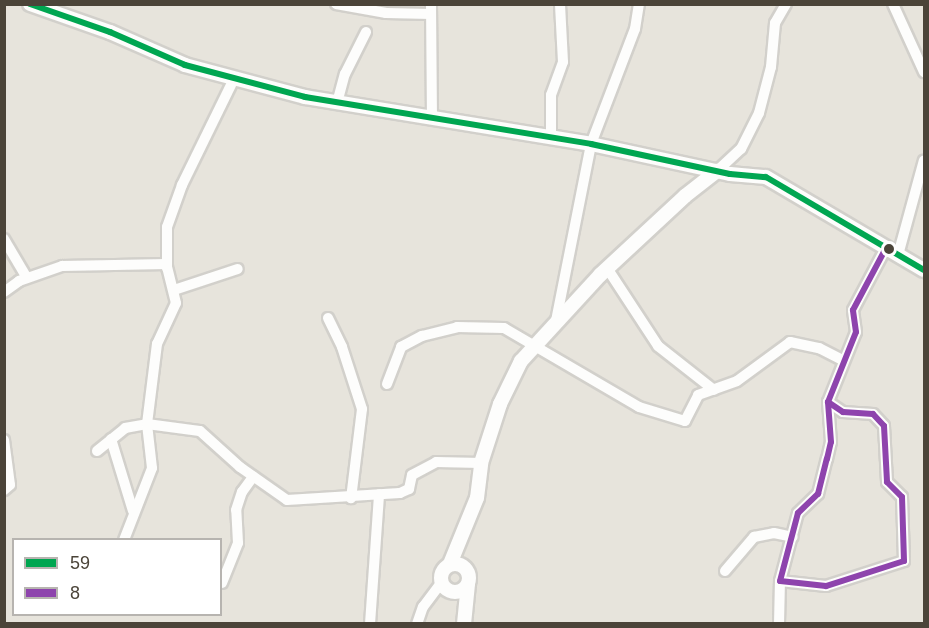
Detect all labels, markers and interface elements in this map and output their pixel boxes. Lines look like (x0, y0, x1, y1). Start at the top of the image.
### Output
unlabelled marker (883, 243, 895, 255)
legend (12, 538, 222, 616)
text: 59 (70, 553, 90, 573)
text: 8 (70, 583, 80, 603)

